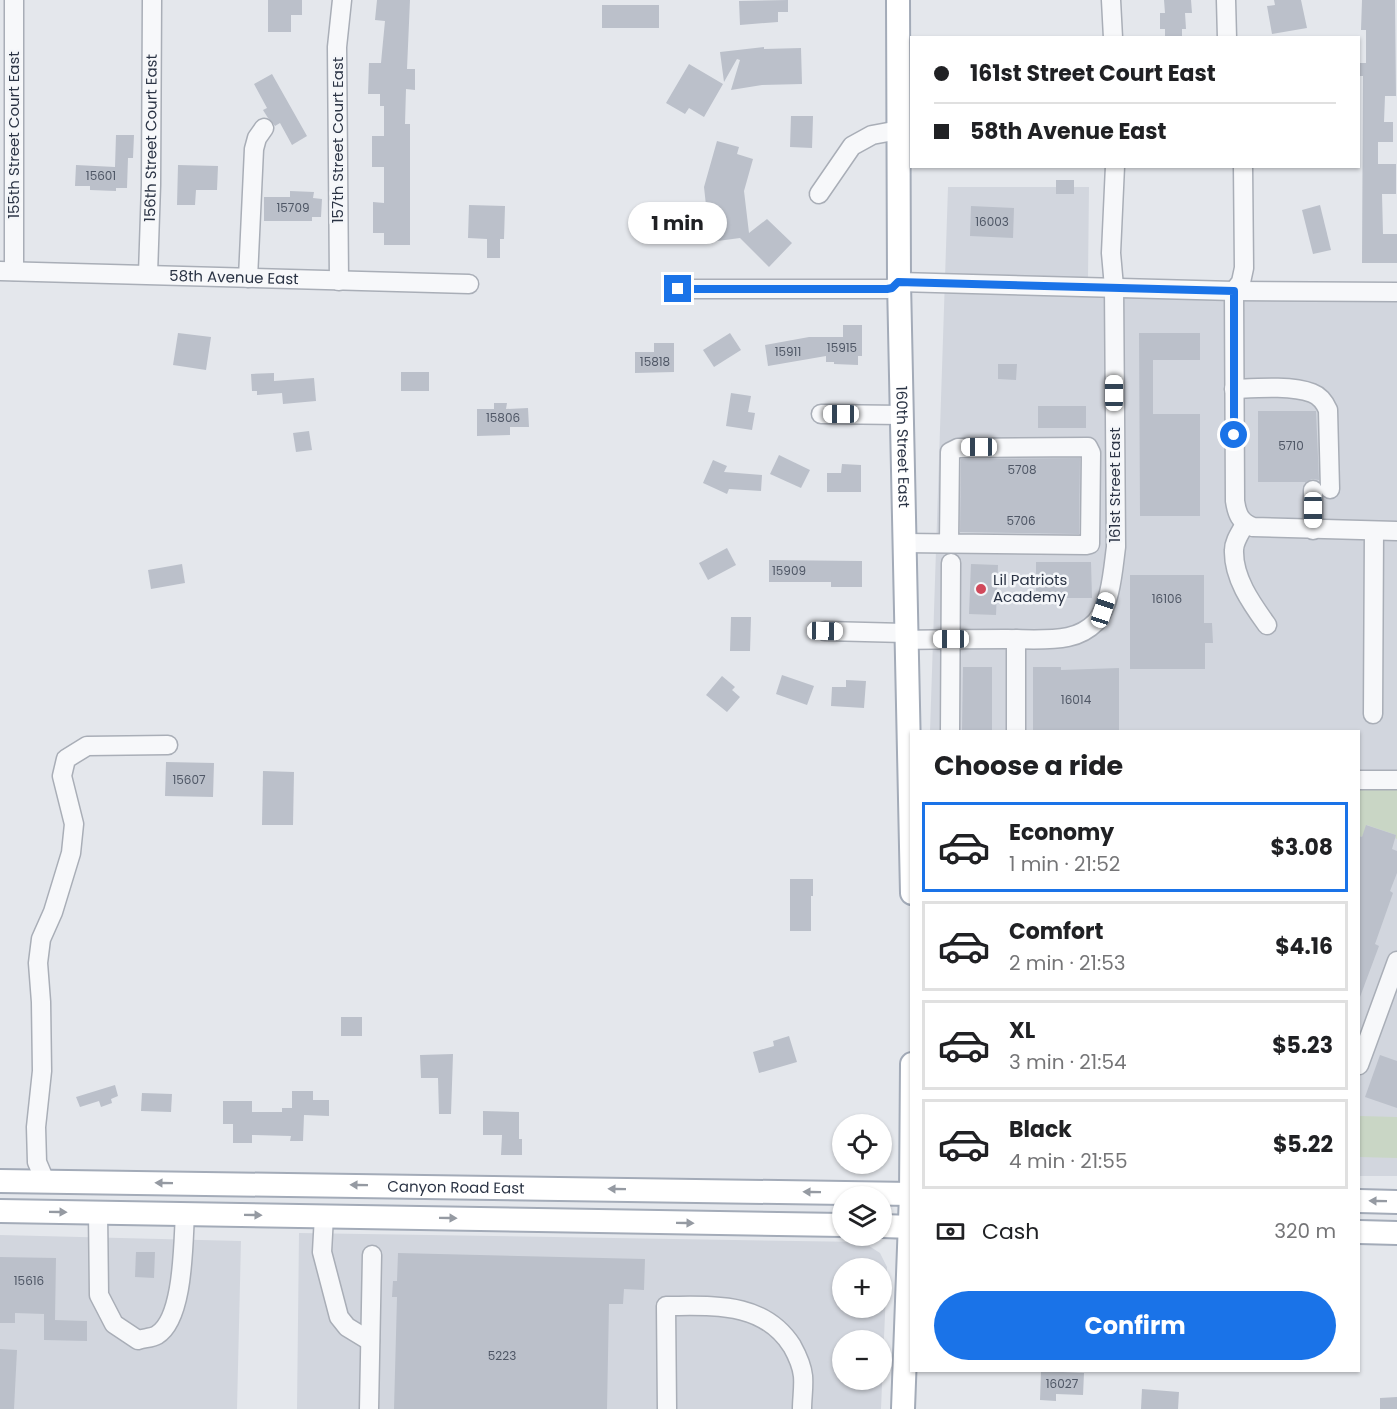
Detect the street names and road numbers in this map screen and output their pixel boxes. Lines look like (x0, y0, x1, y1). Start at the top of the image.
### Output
street label: 155th Street Court East (3, 51, 24, 219)
street label: 156th Street Court East (139, 54, 162, 222)
street label: 157th Street Court East (327, 57, 348, 223)
street label: 58th Avenue East (169, 265, 299, 289)
street label: 160th Street East (891, 386, 915, 508)
street label: 161st Street East (1104, 427, 1125, 543)
street label: Canyon Road East (387, 1176, 525, 1198)

